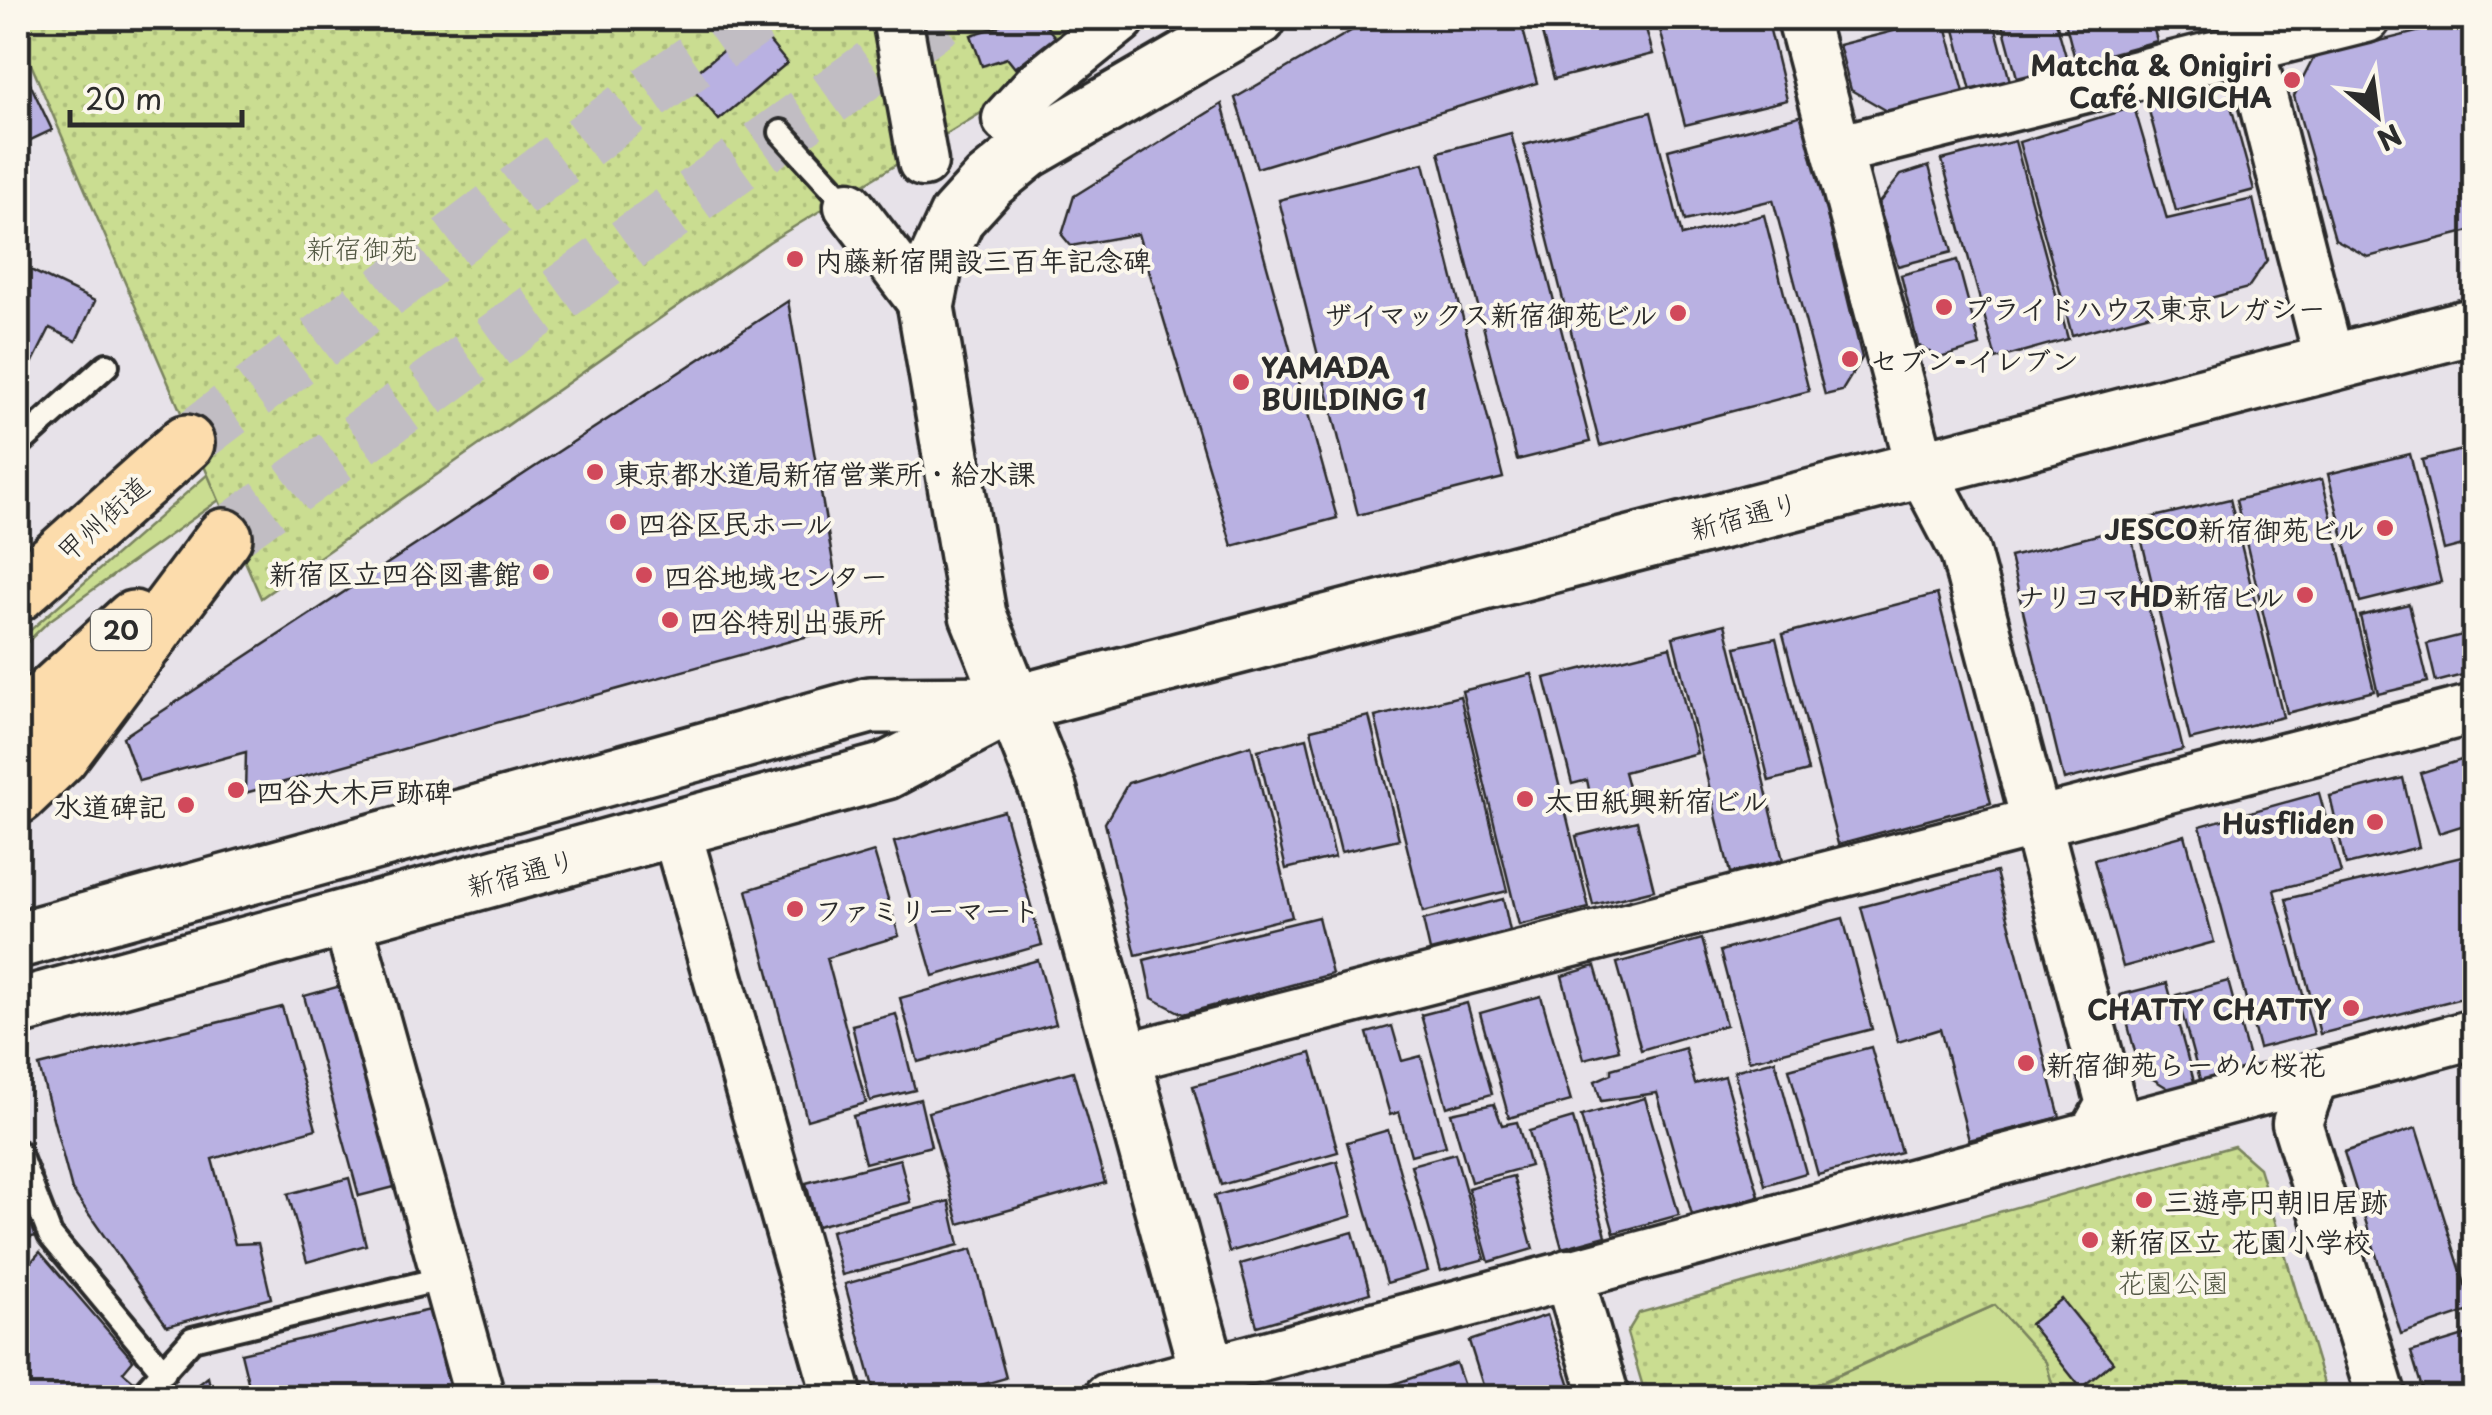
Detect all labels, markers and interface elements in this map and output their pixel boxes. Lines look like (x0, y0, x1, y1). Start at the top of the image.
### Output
place label: Matcha & Onigiri Café NIGICHA (2030, 43, 2272, 118)
scale bar (70, 65, 242, 127)
north arrow (2327, 65, 2427, 165)
marker: Matcha & Onigiri Café NIGICHA (2281, 69, 2303, 91)
text: 20 m (85, 75, 162, 120)
text: N (2370, 114, 2410, 162)
park label: 新宿御苑 (306, 226, 418, 269)
place label: 内藤新宿開設三百年記念碑 (815, 238, 1151, 281)
marker: 内藤新宿開設三百年記念碑 (784, 248, 806, 270)
place label: プライドハウス東京レガシー (1964, 286, 2326, 329)
place label: ザイマックス新宿御苑ビル (1324, 292, 1658, 335)
marker: プライドハウス東京レガシー (1933, 296, 1955, 318)
marker: ザイマックス新宿御苑ビル (1667, 302, 1689, 324)
place label: セブン-イレブン (1870, 338, 2079, 381)
place label: YAMADA BUILDING 1 (1261, 345, 1426, 420)
marker: セブン-イレブン (1839, 348, 1861, 370)
marker: YAMADA BUILDING 1 (1230, 371, 1252, 393)
place label: 東京都水道局新宿営業所・給水課 (615, 451, 1035, 494)
marker: 東京都水道局新宿営業所・給水課 (584, 461, 606, 483)
street label: 甲州街道 (46, 465, 158, 571)
street label: 新宿通り (1684, 480, 1804, 550)
place label: 四谷区民ホール (638, 501, 833, 544)
place label: JESCO新宿御苑ビル (2104, 507, 2365, 550)
marker: 四谷区民ホール (607, 511, 629, 533)
marker: JESCO新宿御苑ビル (2374, 517, 2396, 539)
place label: 新宿区立四谷図書館 (269, 551, 521, 594)
place label: 四谷地域センター (664, 554, 888, 597)
marker: 新宿区立四谷図書館 (530, 561, 552, 583)
marker: 四谷地域センター (633, 564, 655, 586)
place label: ナリコマHD新宿ビル (2017, 574, 2285, 617)
marker: ナリコマHD新宿ビル (2294, 584, 2316, 606)
place label: 四谷特別出張所 (690, 599, 886, 642)
marker: 四谷特別出張所 (659, 609, 681, 631)
road number: 20 (91, 610, 151, 650)
place label: 四谷大木戸跡碑 (256, 769, 452, 812)
place label: 太田紙興新宿ビル (1545, 778, 1768, 821)
marker: 四谷大木戸跡碑 (225, 779, 247, 801)
place label: 水道碑記 (54, 784, 166, 827)
marker: 太田紙興新宿ビル (1514, 788, 1536, 810)
marker: 水道碑記 (175, 794, 197, 816)
place label: Husfliden (2222, 801, 2355, 844)
marker: Husfliden (2364, 811, 2386, 833)
street label: 新宿通り (461, 837, 581, 907)
place label: ファミリーマート (815, 888, 1040, 931)
marker: ファミリーマート (784, 898, 806, 920)
place label: CHATTY CHATTY (2087, 987, 2332, 1030)
marker: CHATTY CHATTY (2340, 997, 2362, 1019)
place label: 新宿御苑らーめん桜花 (2046, 1042, 2326, 1085)
marker: 新宿御苑らーめん桜花 (2015, 1052, 2037, 1074)
place label: 三遊亭円朝旧居跡 (2164, 1179, 2388, 1222)
marker: 三遊亭円朝旧居跡 (2133, 1189, 2155, 1211)
place label: 新宿区立 花園小学校 (2110, 1219, 2371, 1262)
marker: 新宿区立 花園小学校 (2079, 1229, 2101, 1251)
park label: 花園公園 (2117, 1260, 2229, 1303)

